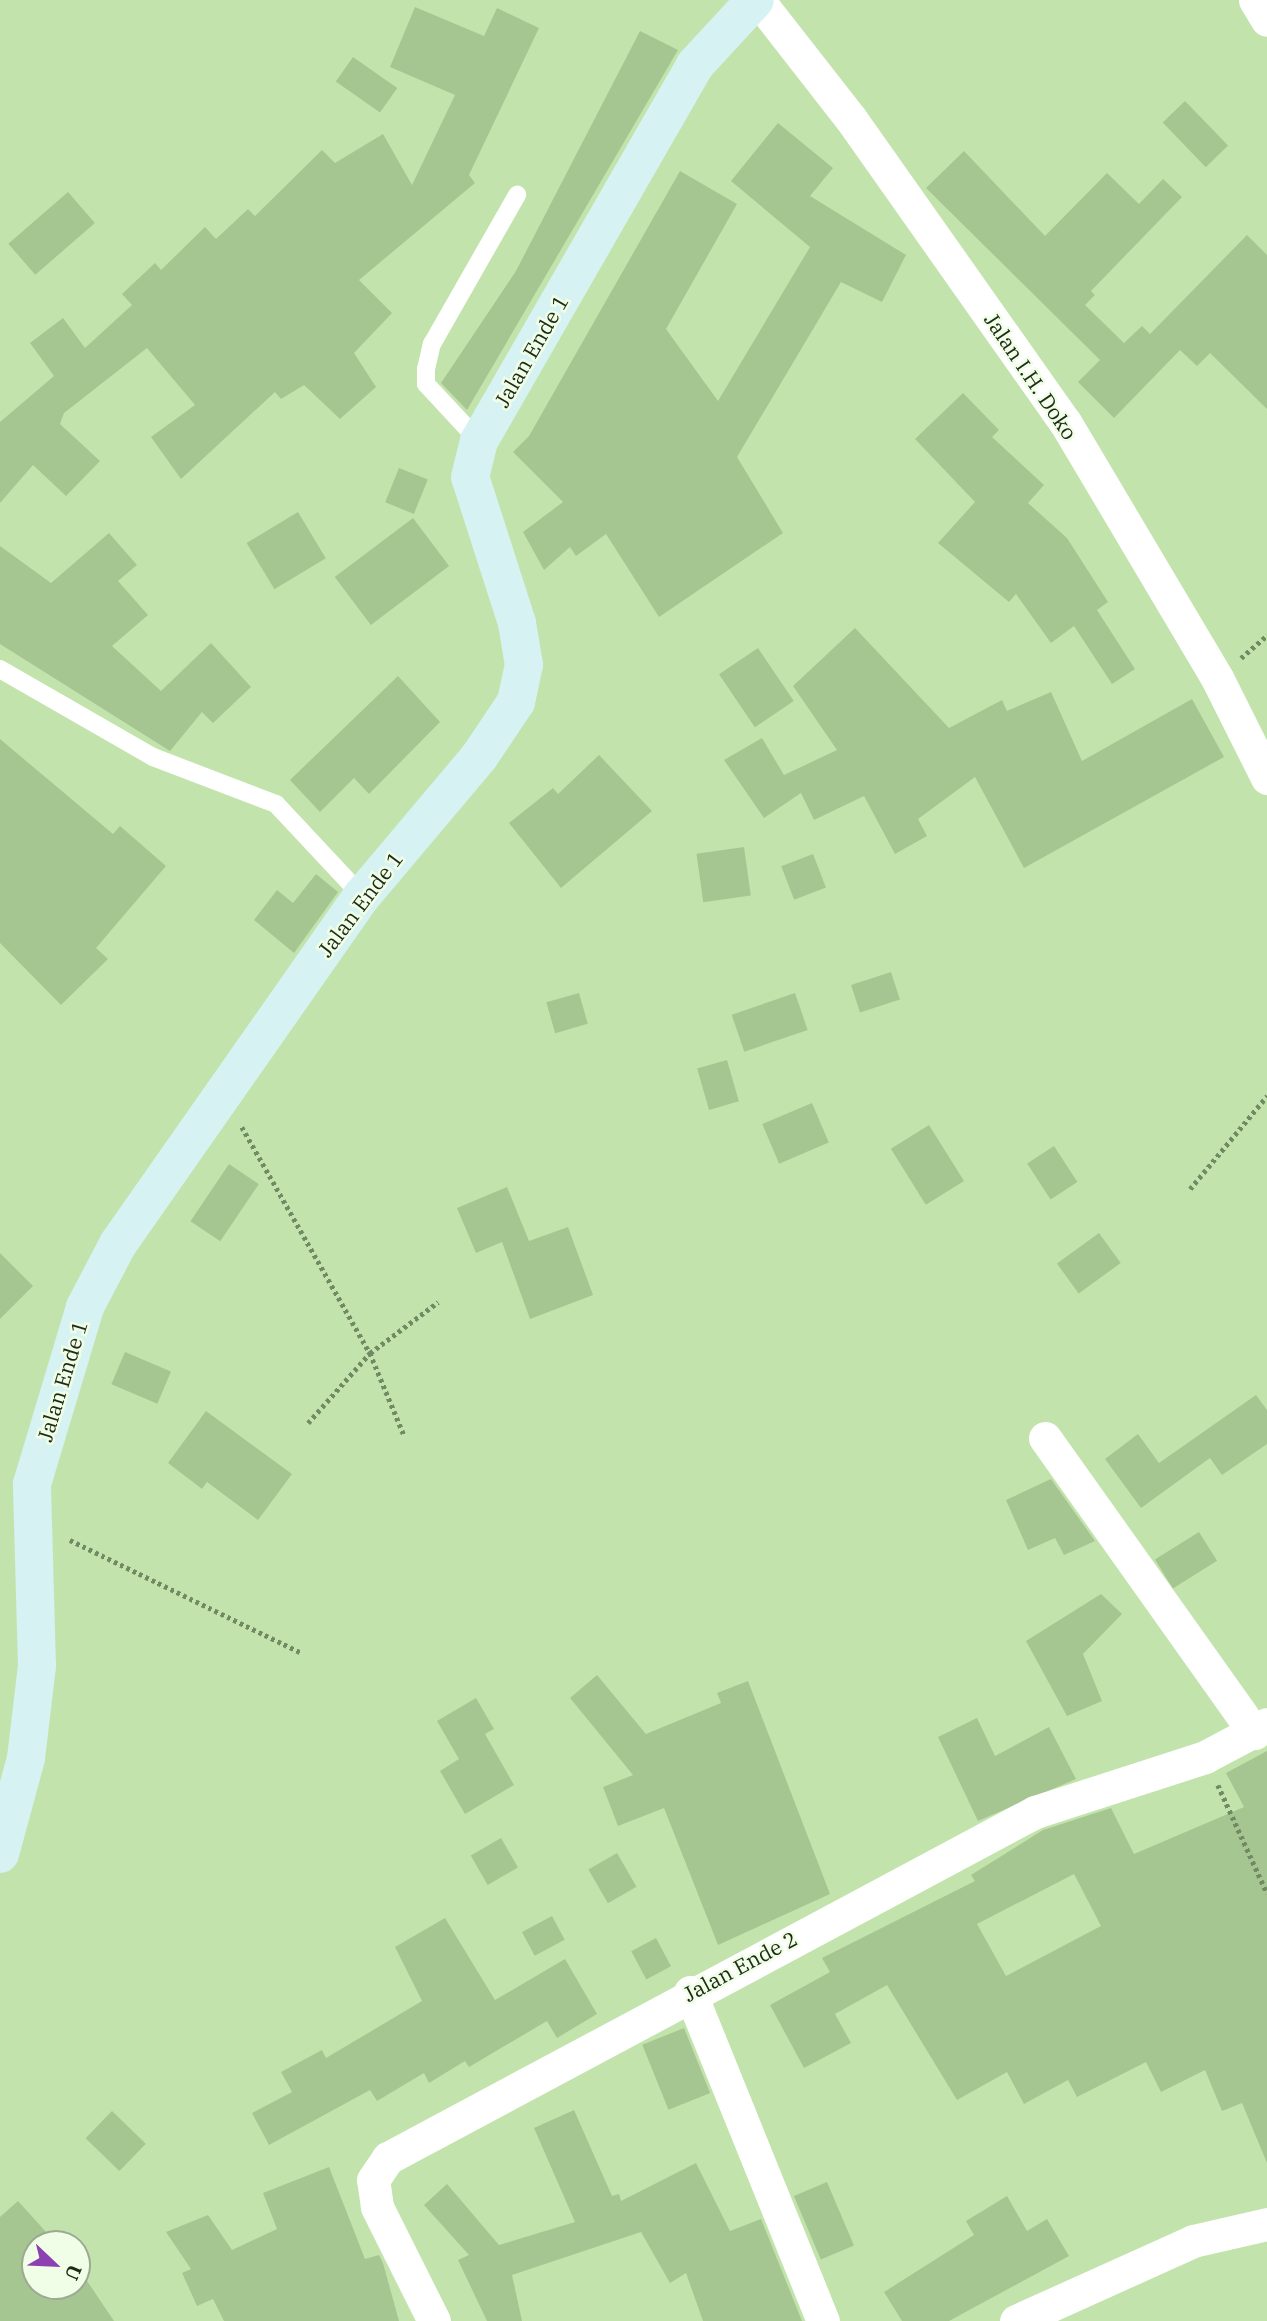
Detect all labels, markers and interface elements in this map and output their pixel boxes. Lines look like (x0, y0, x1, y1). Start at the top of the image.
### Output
street label: Jalan Ende 1 (489, 290, 573, 412)
street label: Jalan I.H. Doko (979, 308, 1083, 444)
street label: Jalan Ende 1 (312, 846, 408, 962)
street label: Jalan Ende 1 (32, 1317, 92, 1445)
street label: Jalan Ende 2 (679, 1925, 801, 2007)
north arrow (21, 2230, 91, 2300)
text: U (60, 2261, 87, 2284)

